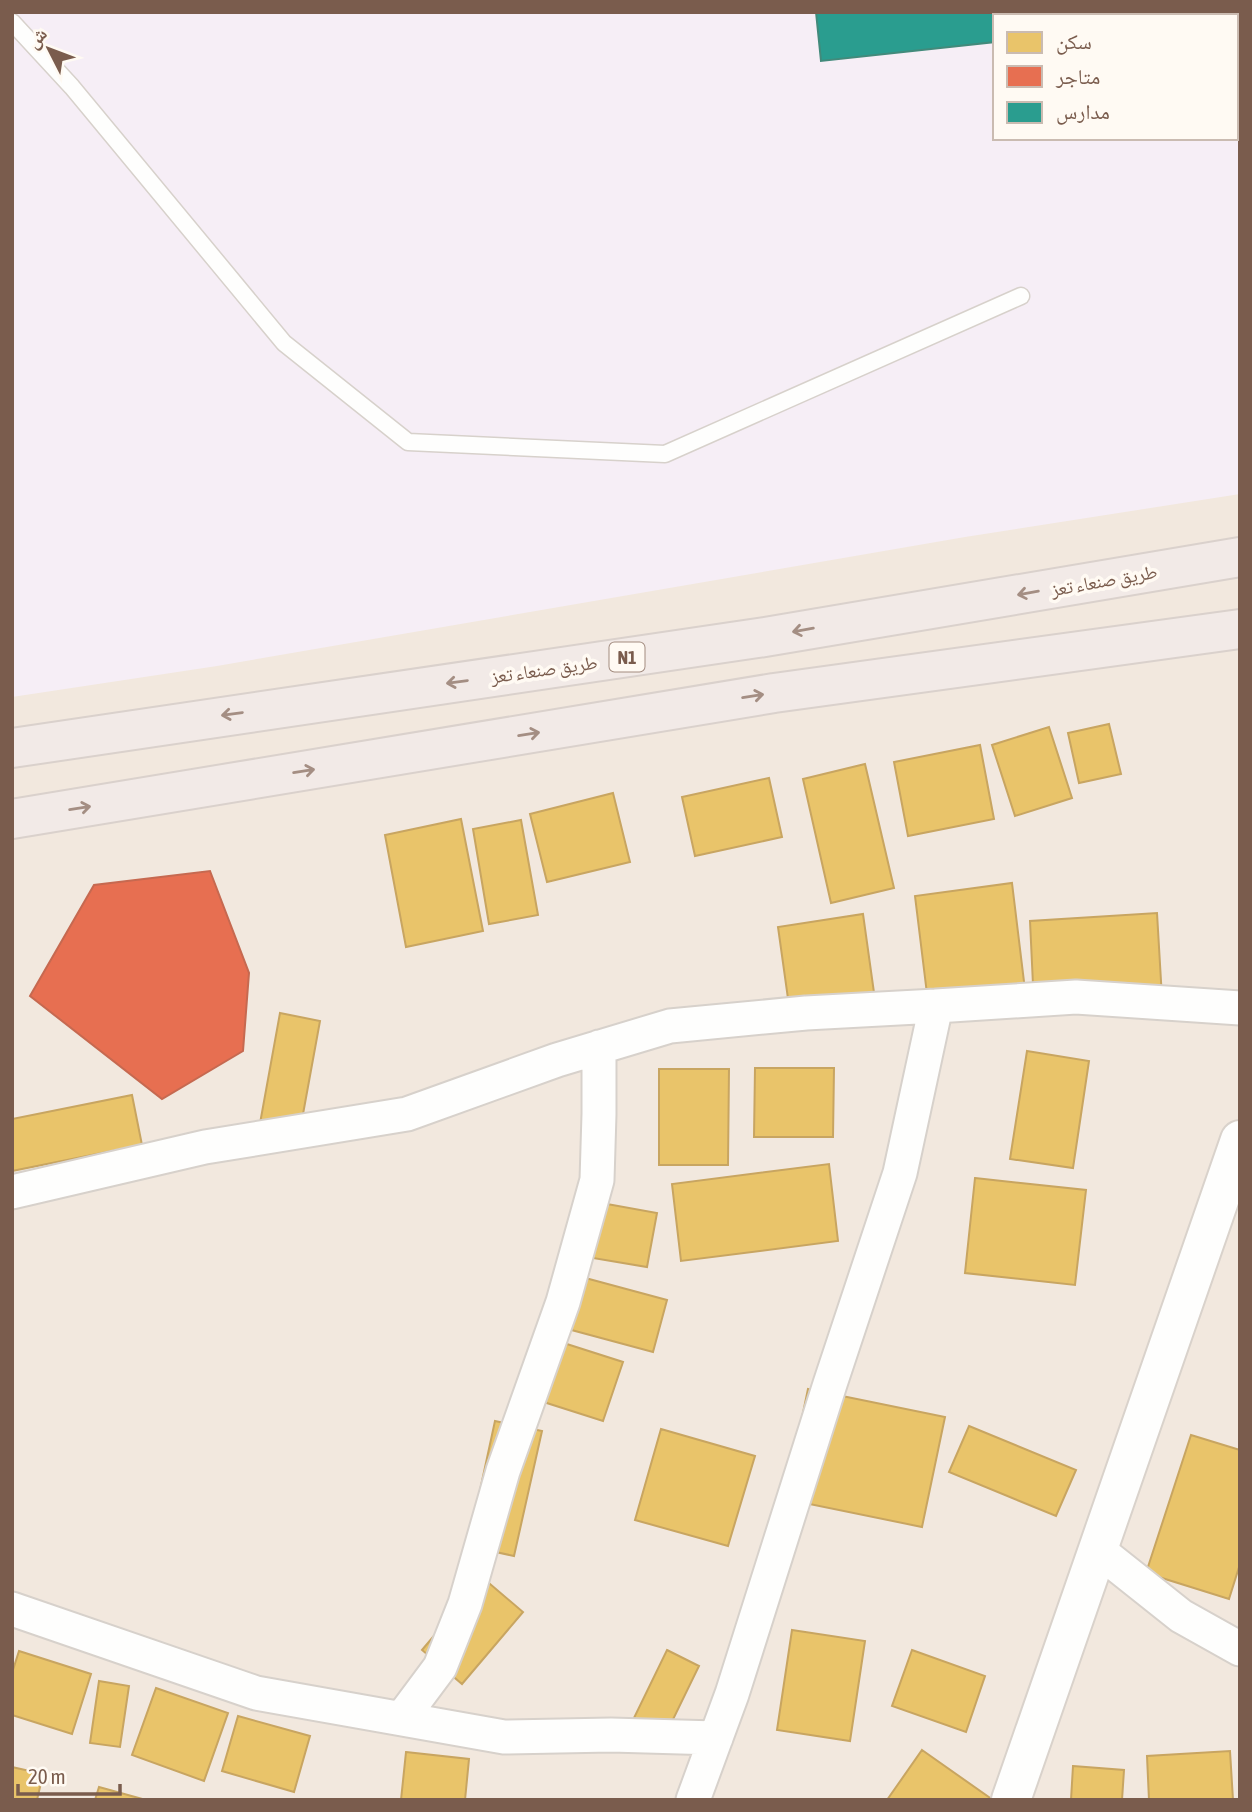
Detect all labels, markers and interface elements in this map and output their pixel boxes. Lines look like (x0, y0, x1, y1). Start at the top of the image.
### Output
north arrow (14, 14, 84, 84)
legend (993, 14, 1238, 140)
text: ش (21, 23, 52, 53)
text: سكن (1056, 29, 1092, 55)
text: متاجر (1055, 64, 1100, 88)
text: مدارس (1056, 99, 1110, 125)
street label: طريق صنعاء تعز (1048, 560, 1159, 601)
one-way arrow (1017, 586, 1039, 600)
one-way arrow (792, 624, 815, 637)
road number: N1 (610, 642, 644, 672)
street label: طريق صنعاء تعز (488, 651, 599, 689)
one-way arrow (446, 675, 469, 688)
one-way arrow (741, 689, 764, 702)
one-way arrow (221, 708, 244, 721)
one-way arrow (517, 727, 539, 740)
one-way arrow (292, 764, 315, 777)
one-way arrow (68, 801, 91, 814)
scale bar (18, 1752, 119, 1796)
text: 20 m (28, 1764, 66, 1788)

